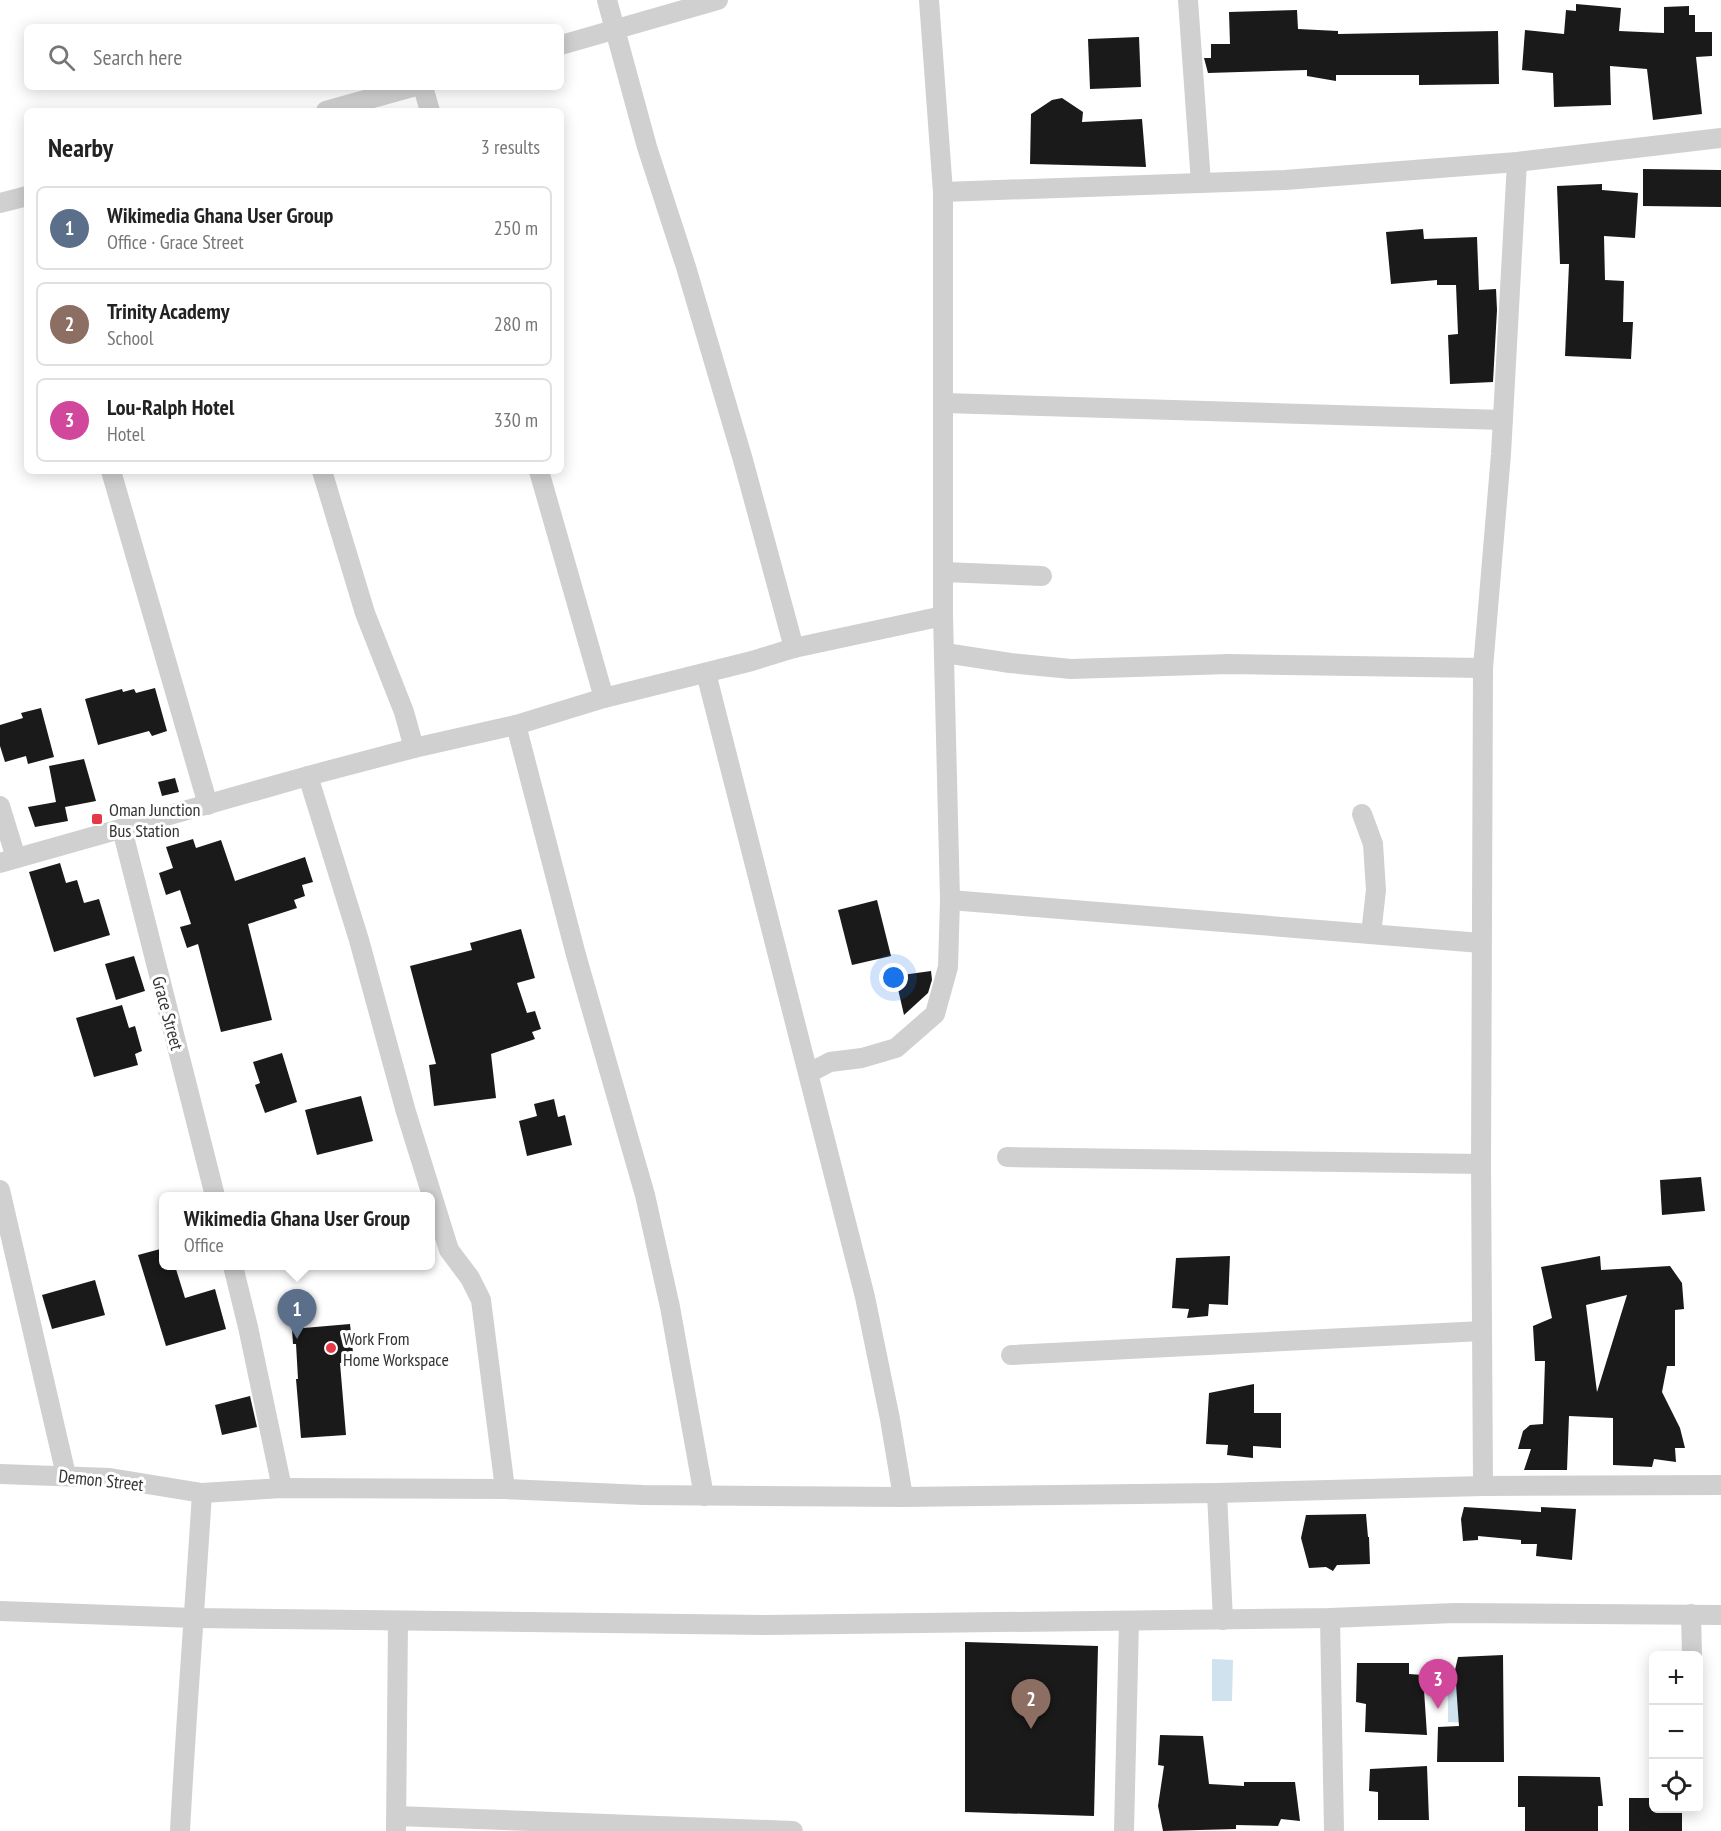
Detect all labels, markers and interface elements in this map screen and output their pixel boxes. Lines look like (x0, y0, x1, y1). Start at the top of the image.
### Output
search box (24, 24, 564, 90)
icon: search (45, 41, 78, 74)
text: Search here (93, 43, 182, 71)
text: Nearby (48, 131, 113, 164)
text: 3 results (481, 134, 540, 160)
text: Wikimedia Ghana User Group (107, 201, 333, 229)
text: 1 (65, 215, 74, 241)
text: 250 m (494, 215, 538, 241)
text: Office · Grace Street (107, 229, 244, 255)
text: Trinity Academy (107, 297, 230, 325)
text: 2 (65, 311, 74, 337)
text: 280 m (494, 311, 538, 337)
text: School (107, 325, 153, 351)
text: Lou-Ralph Hotel (107, 393, 234, 421)
text: 3 (65, 407, 74, 433)
text: 330 m (494, 407, 538, 433)
text: Hotel (107, 421, 145, 447)
place label: Oman Junction Bus Station (109, 798, 201, 842)
marker: Oman Junction Bus Station (90, 812, 104, 826)
your location (879, 963, 908, 992)
street label: Grace Street (147, 974, 189, 1053)
popup (159, 1192, 435, 1270)
text: Wikimedia Ghana User Group (184, 1204, 410, 1232)
text: Office (184, 1232, 224, 1258)
pin: 1 (278, 1290, 316, 1339)
place label: Work From Home Workspace (343, 1327, 449, 1371)
marker: Work From Home Workspace (324, 1341, 338, 1355)
street label: Demon Street (57, 1464, 145, 1496)
map controls (1649, 1651, 1703, 1813)
button: + (1649, 1651, 1703, 1705)
pin: 3 (1418, 1660, 1458, 1709)
pin: 2 (1012, 1680, 1050, 1729)
button: − (1649, 1705, 1703, 1759)
button: locate (1649, 1759, 1703, 1813)

